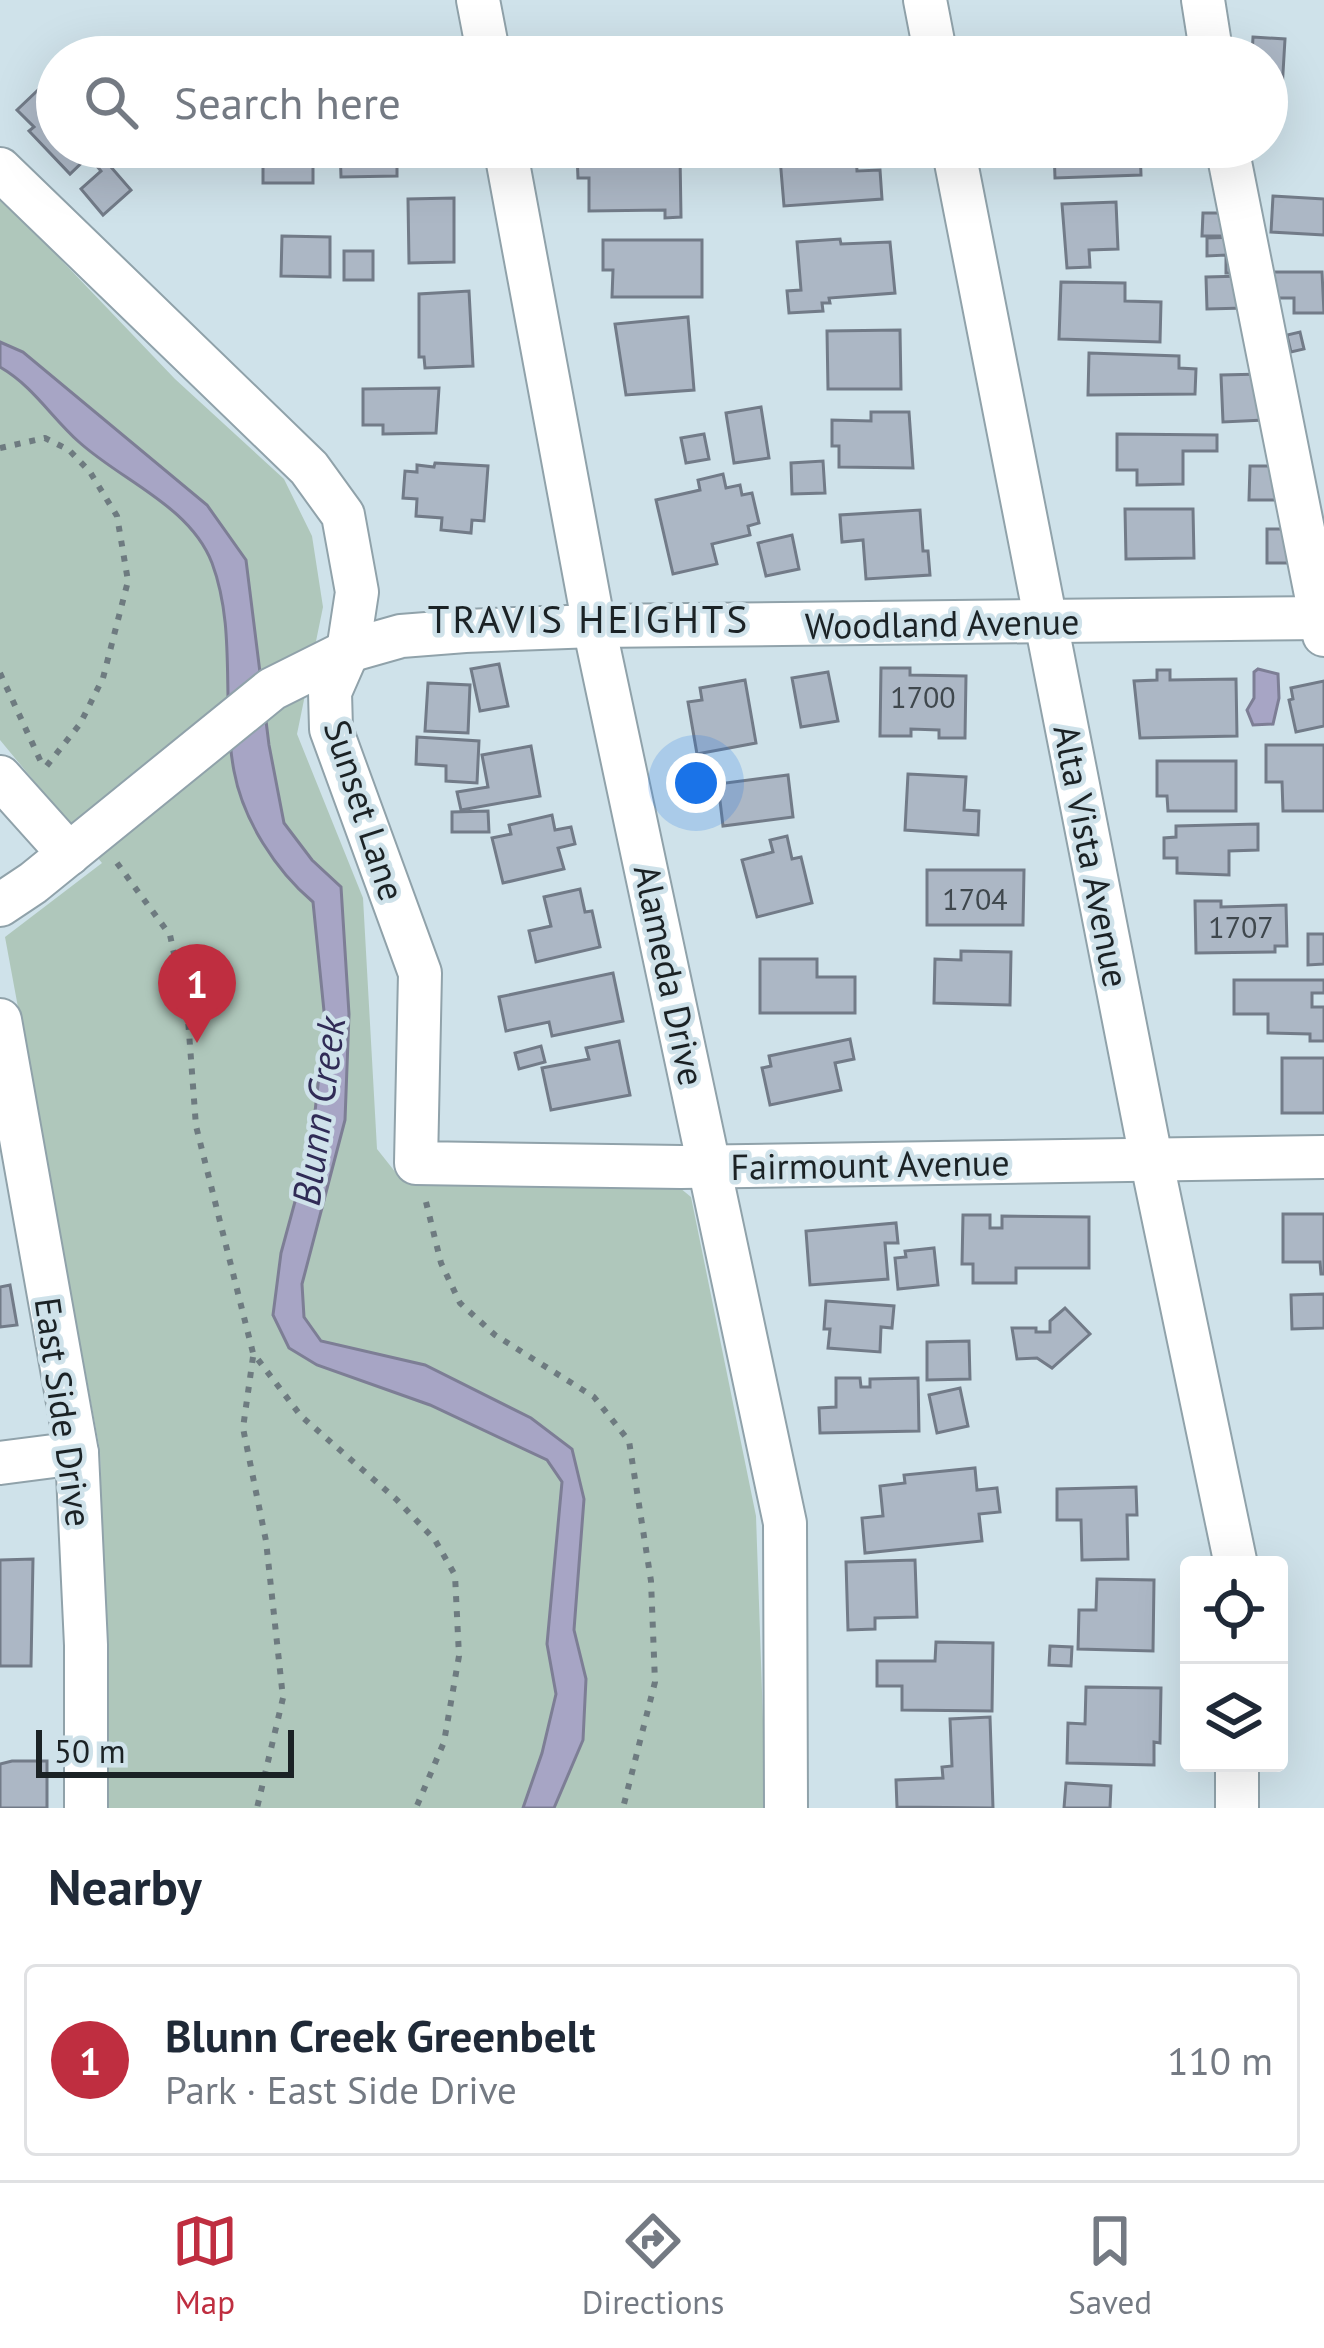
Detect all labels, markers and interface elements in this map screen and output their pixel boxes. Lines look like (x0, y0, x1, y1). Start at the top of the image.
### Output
search box (36, 36, 1288, 168)
icon: search (78, 69, 144, 135)
text: Search here (174, 73, 401, 131)
district label: TRAVIS HEIGHTS (428, 593, 750, 644)
street label: Woodland Avenue (804, 597, 1080, 649)
house number: 1700 (890, 677, 956, 716)
street label: Sunset Lane (314, 714, 416, 906)
street label: Alta Vista Avenue (1044, 721, 1140, 991)
your location (666, 753, 726, 813)
street label: Alameda Drive (624, 860, 716, 1090)
house number: 1704 (942, 879, 1008, 918)
house number: 1707 (1208, 907, 1274, 946)
pin: 1 (158, 944, 236, 1043)
water label: Blunn Creek (280, 1012, 357, 1208)
street label: Fairmount Avenue (730, 1138, 1010, 1190)
street label: East Side Drive (25, 1294, 103, 1530)
map controls (1180, 1556, 1288, 1772)
button: locate (1180, 1556, 1288, 1664)
button: layers (1180, 1664, 1288, 1772)
scale bar (36, 1724, 294, 1777)
text: 50 m (54, 1729, 126, 1772)
text: Nearby (48, 1853, 202, 1919)
text: Blunn Creek Greenbelt (165, 2006, 596, 2064)
text: 1 (79, 2035, 101, 2086)
text: 110 m (1167, 2035, 1273, 2086)
text: Park · East Side Drive (165, 2064, 517, 2115)
tab: Map (172, 2208, 238, 2323)
tab: Directions (582, 2208, 724, 2323)
tab: Saved (1068, 2208, 1152, 2323)

